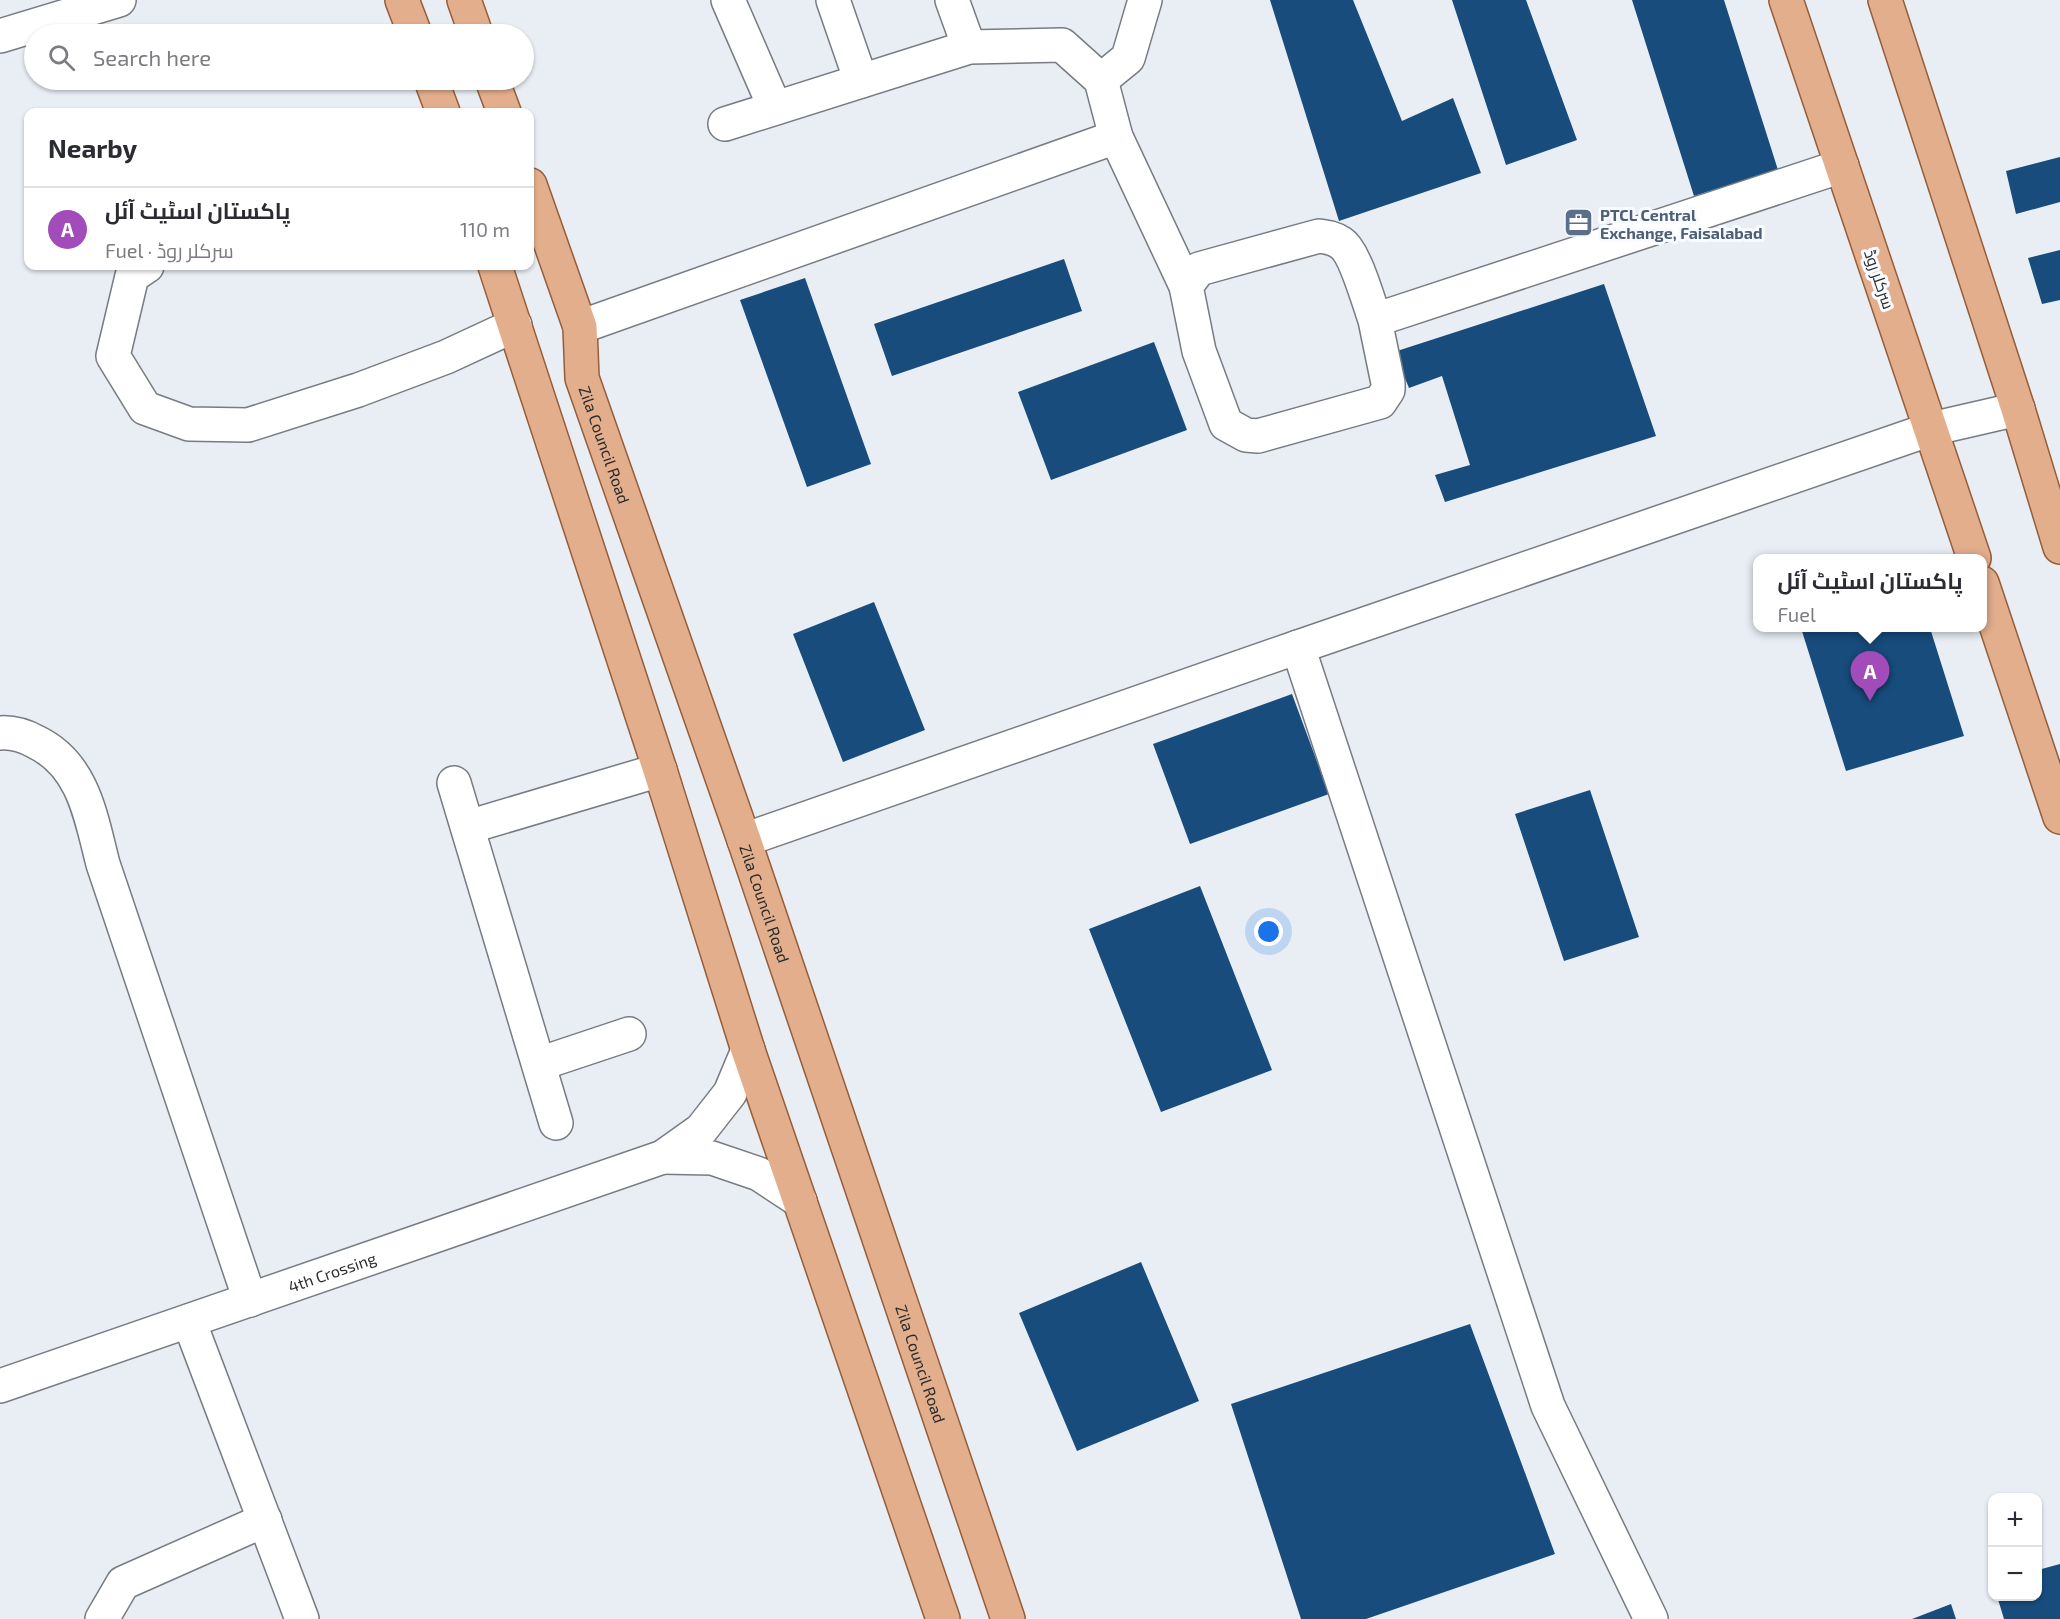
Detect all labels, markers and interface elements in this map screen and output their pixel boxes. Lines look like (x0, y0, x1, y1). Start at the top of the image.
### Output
search box (24, 24, 534, 90)
icon: search (45, 41, 78, 74)
text: Search here (93, 44, 211, 70)
text: Nearby (48, 132, 137, 163)
text: پاکستان اسٹیٹ آئل (105, 197, 290, 223)
place label: PTCL Central Exchange, Faisalabad (1600, 205, 1762, 242)
office icon: PTCL Central Exchange, Faisalabad (1563, 207, 1595, 239)
text: A (61, 217, 74, 241)
text: 110 m (460, 217, 510, 241)
text: Fuel · سرکلر روڈ (105, 238, 234, 262)
street label: سرکلر روڈ (1860, 247, 1899, 312)
street label: Zila Council Road (576, 383, 635, 506)
popup (1753, 554, 1987, 632)
text: پاکستان اسٹیٹ آئل (1777, 567, 1963, 593)
text: Fuel (1777, 602, 1816, 626)
pin: A (1850, 652, 1890, 701)
street label: Zila Council Road (737, 842, 794, 965)
your location (1254, 917, 1283, 946)
street label: 4th Crossing (285, 1247, 378, 1295)
street label: Zila Council Road (893, 1302, 950, 1425)
map controls (1988, 1493, 2042, 1601)
button: + (1988, 1493, 2042, 1547)
button: − (1988, 1547, 2042, 1601)

